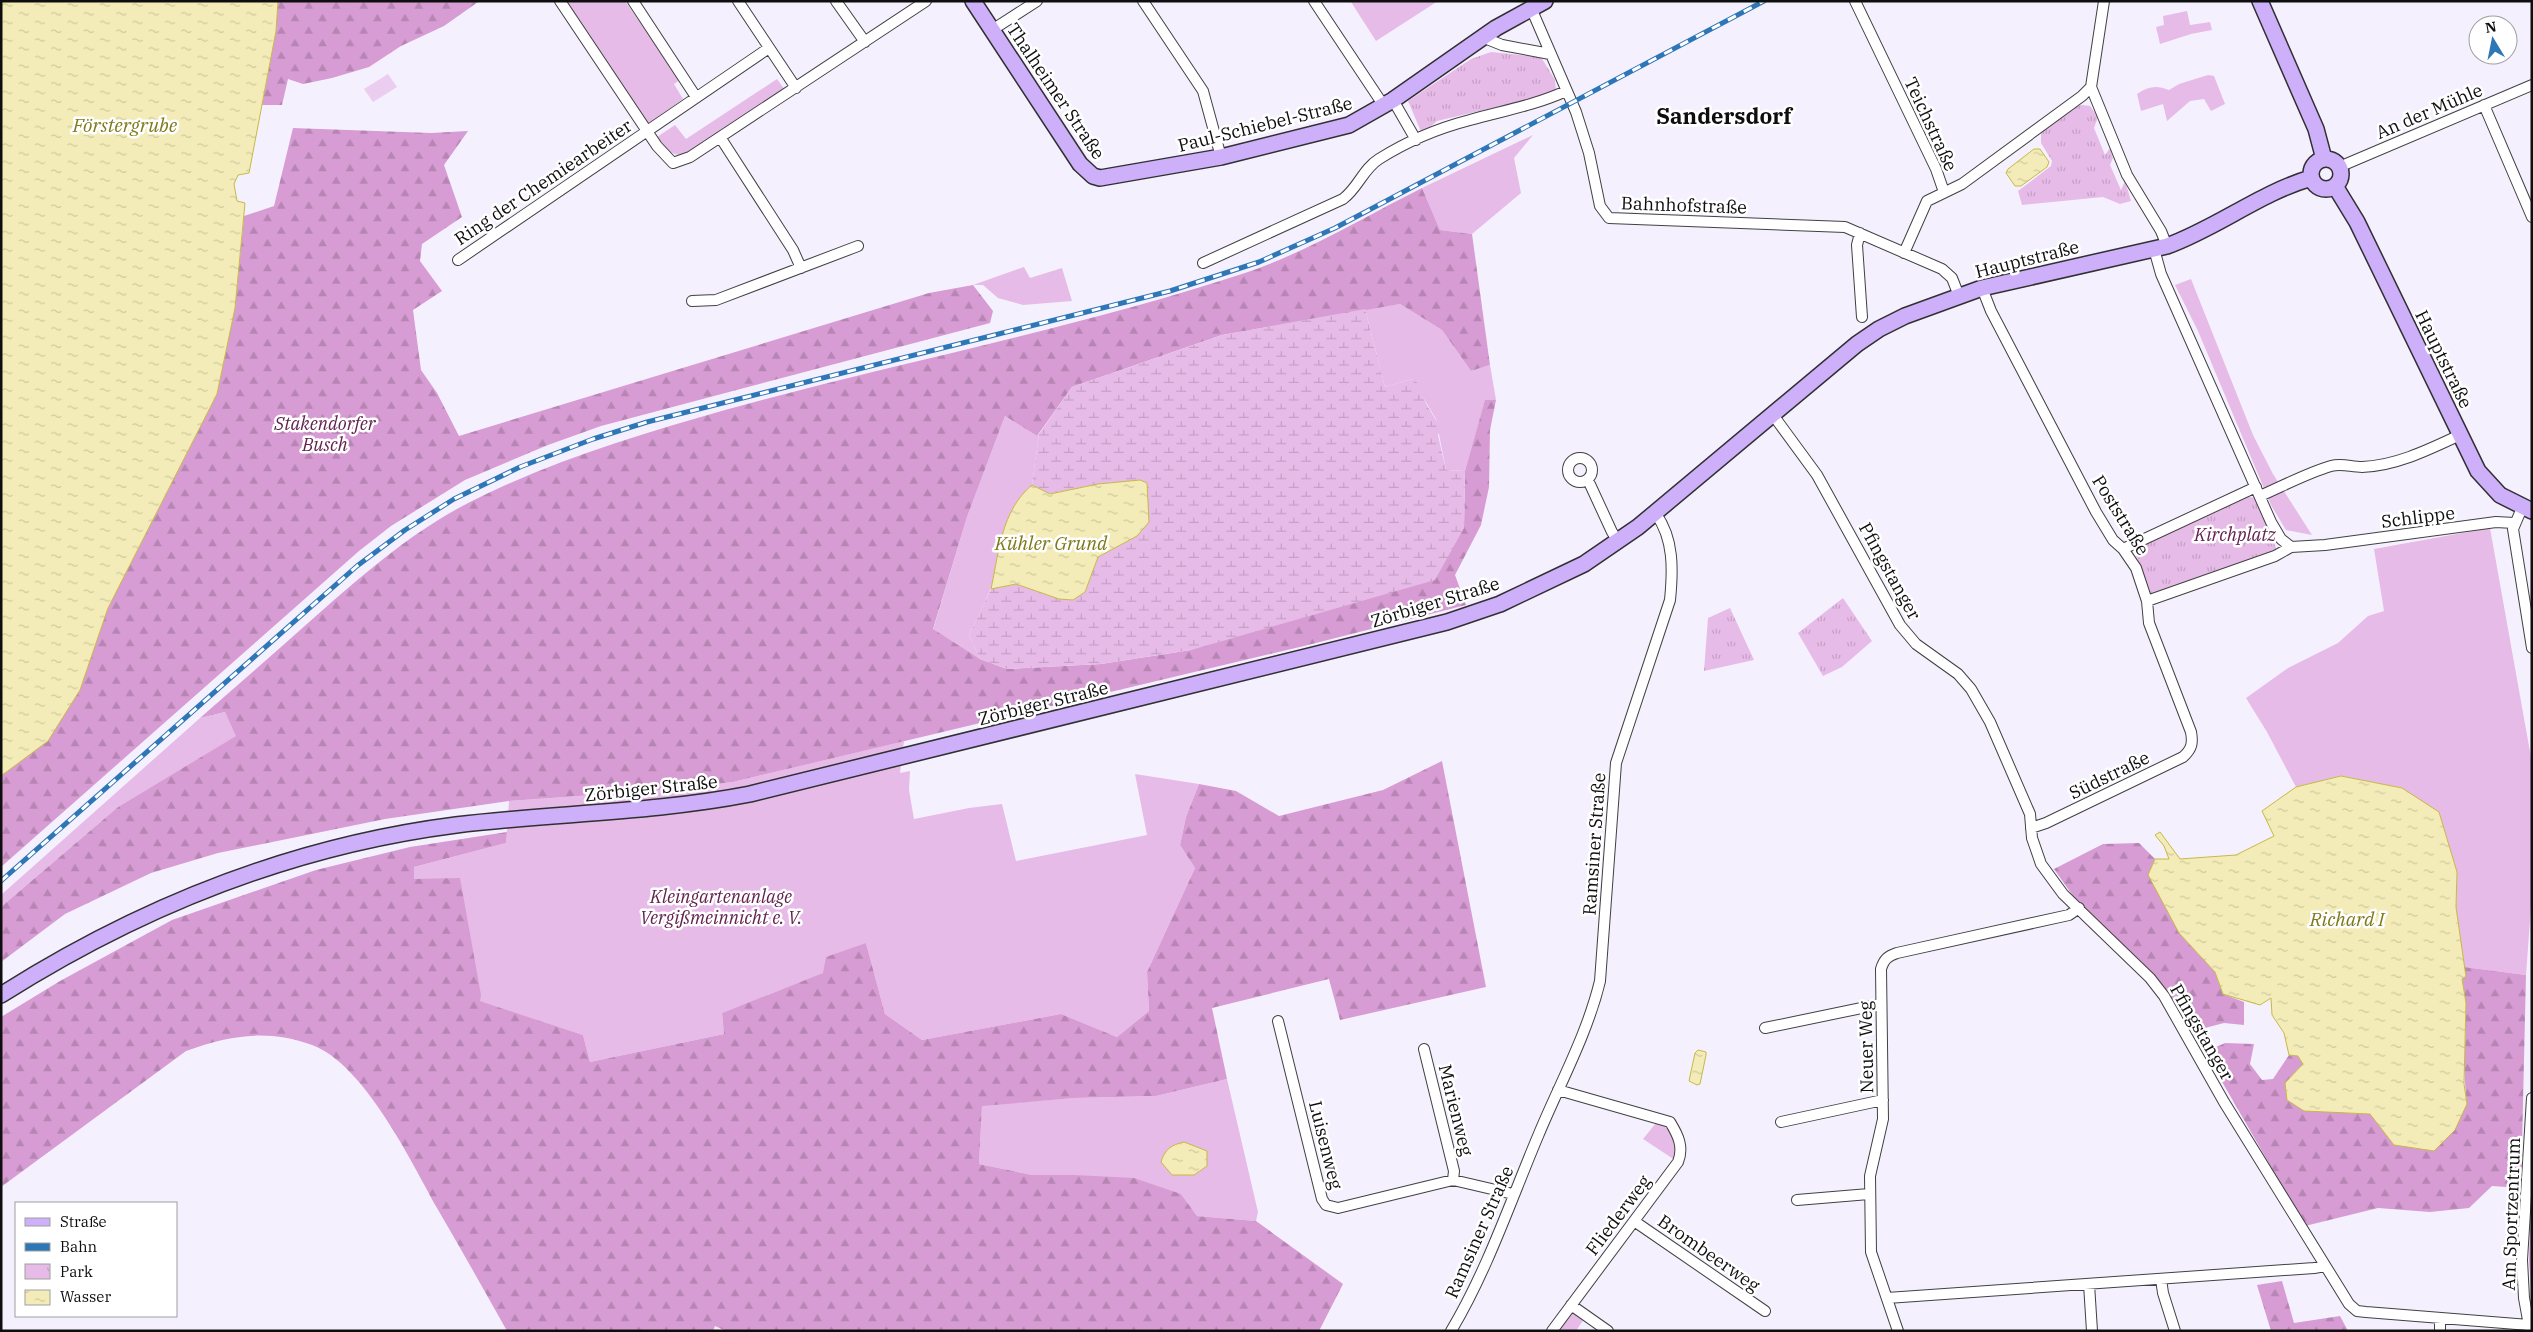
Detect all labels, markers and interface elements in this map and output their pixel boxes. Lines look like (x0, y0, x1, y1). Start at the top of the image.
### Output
north arrow (2468, 15, 2518, 65)
text: N (2484, 17, 2498, 37)
street label: Thalheimer Straße (1002, 18, 1110, 164)
street label: Teichstraße (1899, 73, 1963, 175)
street label: An der Mühle (2372, 78, 2486, 144)
street label: Paul-Schiebel-Straße (1175, 91, 1355, 157)
district label: Sandersdorf (1656, 101, 1793, 130)
water label: Förstergrube (72, 113, 178, 137)
street label: Ring der Chemiearbeiter (450, 114, 636, 250)
street label: Bahnhofstraße (1621, 191, 1747, 219)
street label: Hauptstraße (1973, 235, 2081, 283)
street label: Hauptstraße (2410, 306, 2478, 412)
park label: Stakendorfer Busch (273, 412, 377, 456)
street label: Poststraße (2087, 471, 2155, 559)
street label: Schlippe (2380, 501, 2456, 533)
street label: Pfingstanger (1854, 518, 1926, 624)
park label: Kirchplatz (2193, 523, 2277, 546)
water label: Kühler Grund (994, 531, 1108, 555)
street label: Zörbiger Straße (1368, 572, 1502, 632)
street label: Zörbiger Straße (976, 676, 1110, 730)
street label: Südstraße (2065, 746, 2153, 804)
street label: Zörbiger Straße (583, 770, 719, 806)
street label: Ramsiner Straße (1578, 772, 1610, 916)
park label: Kleingartenanlage Vergißmeinnicht e. V. (640, 885, 802, 929)
water label: Richard I (2309, 907, 2386, 931)
street label: Pfingstanger (2165, 980, 2239, 1084)
street label: Neuer Weg (1854, 1000, 1878, 1093)
street label: Marienweg (1434, 1062, 1479, 1158)
street label: Luisenweg (1304, 1098, 1348, 1192)
street label: Am Sportzentrum (2497, 1137, 2525, 1291)
street label: Ramsiner Straße (1439, 1162, 1519, 1302)
street label: Fliederweg (1580, 1170, 1656, 1260)
legend (15, 1202, 178, 1317)
street label: Brombeerweg (1653, 1209, 1765, 1297)
text: Straße (60, 1212, 107, 1231)
text: Bahn (60, 1237, 98, 1256)
text: Park (60, 1262, 93, 1281)
text: Wasser (60, 1287, 111, 1306)

